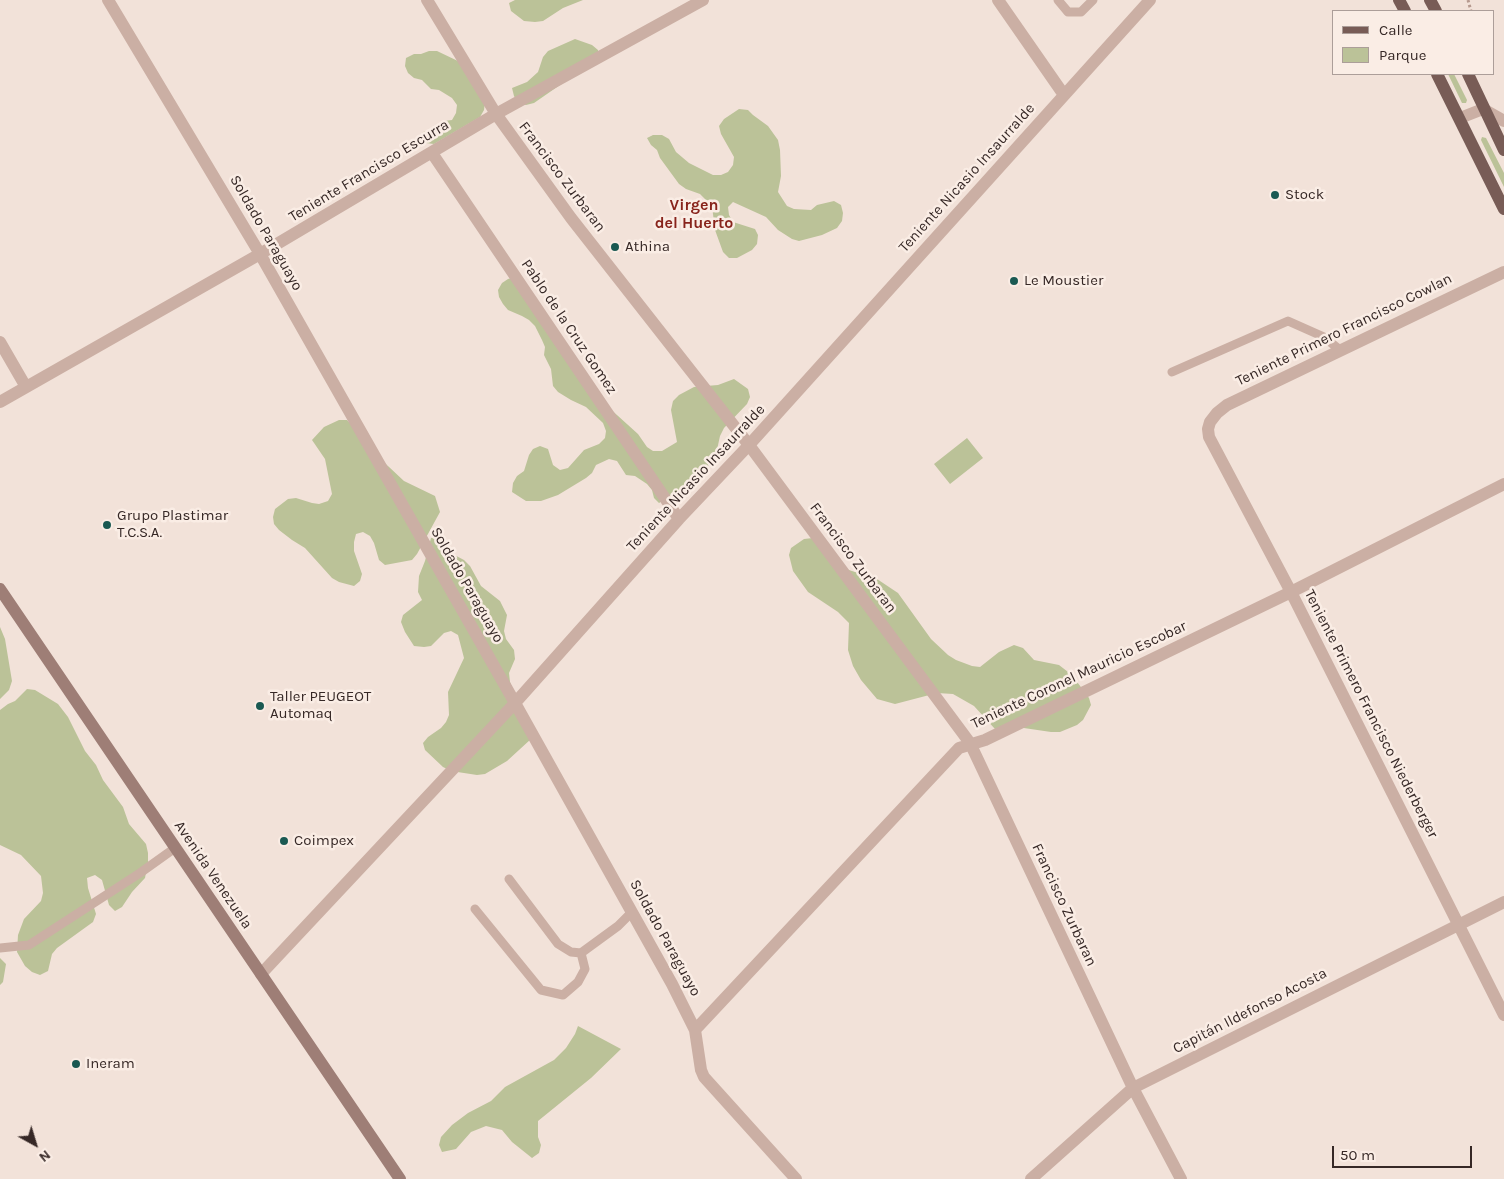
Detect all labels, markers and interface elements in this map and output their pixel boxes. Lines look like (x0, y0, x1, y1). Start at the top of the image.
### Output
legend (1332, 10, 1494, 75)
text: Calle (1379, 21, 1413, 39)
text: Parque (1379, 46, 1427, 64)
street label: Teniente Nicasio Insaurralde (895, 100, 1039, 256)
street label: Teniente Francisco Escurra (286, 116, 452, 226)
street label: Francisco Zurbaran (515, 118, 609, 236)
street label: Soldado Paraguayo (226, 172, 306, 294)
place label: Stock (1285, 186, 1324, 204)
marker: Stock (1269, 189, 1281, 201)
district label: Virgen del Huerto (655, 195, 733, 233)
place label: Athina (625, 238, 670, 256)
marker: Athina (609, 241, 621, 253)
street label: Pablo de la Cruz Gomez (517, 256, 621, 398)
street label: Teniente Primero Francisco Cowlan (1233, 270, 1455, 390)
place label: Le Moustier (1024, 272, 1103, 290)
marker: Le Moustier (1008, 275, 1020, 287)
street label: Teniente Nicasio Insaurralde (623, 401, 769, 555)
street label: Francisco Zurbaran (806, 499, 900, 617)
place label: Grupo Plastimar T.C.S.A. (117, 507, 228, 542)
marker: Grupo Plastimar T.C.S.A. (101, 519, 113, 531)
street label: Soldado Paraguayo (427, 524, 507, 646)
street label: Teniente Primero Francisco Niederberger (1300, 587, 1442, 841)
street label: Teniente Coronel Mauricio Escobar (968, 617, 1190, 733)
place label: Taller PEUGEOT Automaq (270, 688, 371, 723)
marker: Taller PEUGEOT Automaq (254, 700, 266, 712)
street label: Avenida Venezuela (170, 818, 256, 932)
place label: Coimpex (294, 832, 354, 850)
marker: Coimpex (278, 835, 290, 847)
street label: Francisco Zurbaran (1028, 841, 1100, 969)
street label: Soldado Paraguayo (625, 877, 705, 999)
street label: Capitán Ildefonso Acosta (1170, 964, 1330, 1058)
place label: Ineram (86, 1055, 135, 1073)
marker: Ineram (70, 1058, 82, 1070)
north arrow (10, 1119, 60, 1169)
scale bar (1334, 1136, 1474, 1168)
text: N (36, 1146, 54, 1166)
text: 50 m (1340, 1146, 1375, 1164)

